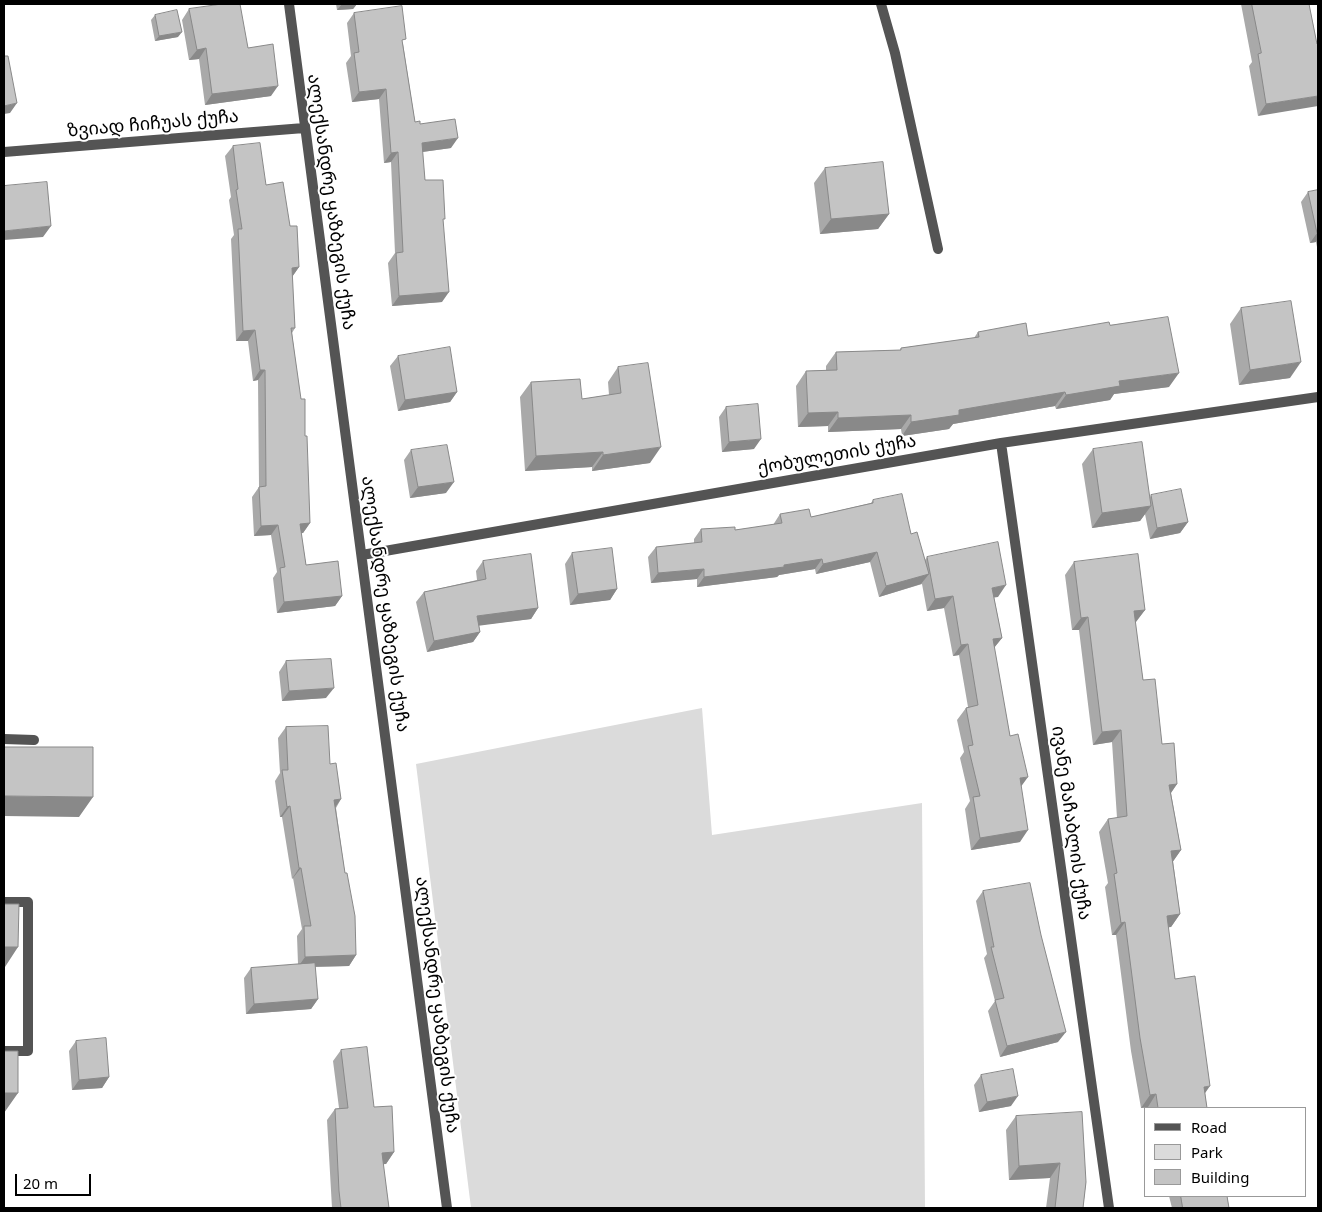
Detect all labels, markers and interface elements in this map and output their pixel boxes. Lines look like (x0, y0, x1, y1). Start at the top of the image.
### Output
street label: ალექსანდრე ყაზბეგის ქუჩა (302, 72, 360, 332)
street label: ზვიად ჩიჩუას ქუჩა (66, 106, 240, 142)
street label: ქობულეთის ქუჩა (756, 430, 918, 480)
street label: ალექსანდრე ყაზბეგის ქუჩა (356, 474, 414, 734)
street label: ივანე მაჩაბლის ქუჩა (1047, 724, 1095, 922)
street label: ალექსანდრე ყაზბეგის ქუჩა (411, 875, 463, 1135)
legend (1144, 1107, 1307, 1197)
text: Road (1191, 1117, 1227, 1137)
text: Park (1191, 1142, 1223, 1162)
scale bar (18, 1164, 94, 1196)
text: Building (1191, 1167, 1249, 1187)
text: 20 m (23, 1173, 58, 1193)

